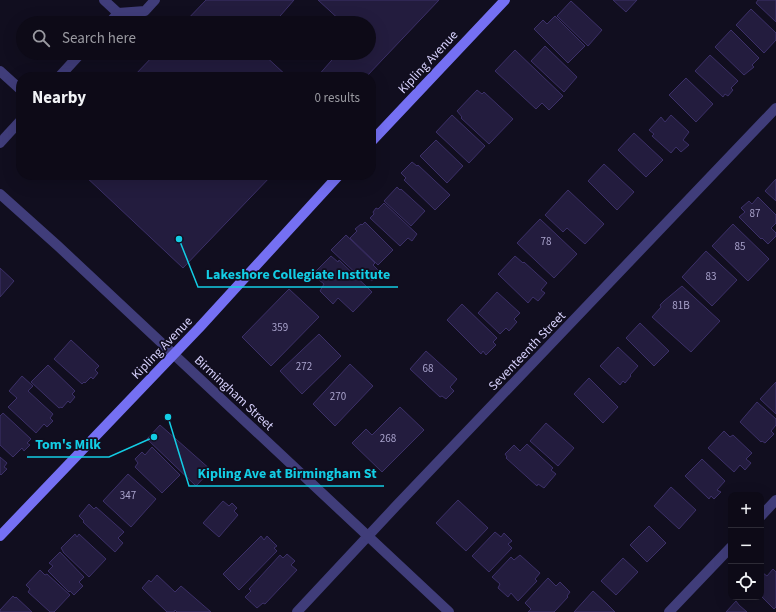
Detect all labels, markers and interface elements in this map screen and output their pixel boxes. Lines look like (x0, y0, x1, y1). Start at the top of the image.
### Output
search box (16, 16, 376, 60)
street label: Kipling Avenue (394, 26, 462, 98)
icon: search (30, 27, 52, 49)
text: Search here (62, 28, 136, 49)
text: Nearby (32, 86, 86, 110)
text: 0 results (315, 89, 360, 107)
house number: 87 (750, 206, 760, 221)
house number: 78 (541, 234, 552, 249)
house number: 85 (735, 239, 745, 254)
callout: Lakeshore Collegiate Institute (198, 261, 398, 287)
text: Lakeshore Collegiate Institute (206, 265, 390, 285)
house number: 83 (706, 269, 716, 284)
house number: 81B (672, 298, 690, 313)
street label: Seventeenth Street (484, 307, 570, 395)
street label: Kipling Avenue (127, 313, 197, 383)
house number: 359 (272, 320, 288, 335)
street label: Birmingham Street (190, 351, 278, 435)
house number: 272 (296, 359, 312, 374)
house number: 68 (423, 361, 434, 376)
house number: 270 (330, 389, 346, 404)
callout: Tom's Milk (27, 431, 109, 457)
house number: 268 (380, 431, 397, 446)
text: Tom's Milk (35, 435, 101, 455)
callout: Kipling Ave at Birmingham St (189, 460, 384, 486)
text: Kipling Ave at Birmingham St (197, 464, 377, 484)
house number: 347 (120, 488, 136, 503)
map controls (728, 492, 764, 600)
button: + (728, 492, 764, 528)
button: − (728, 528, 764, 564)
button: locate (728, 564, 764, 600)

